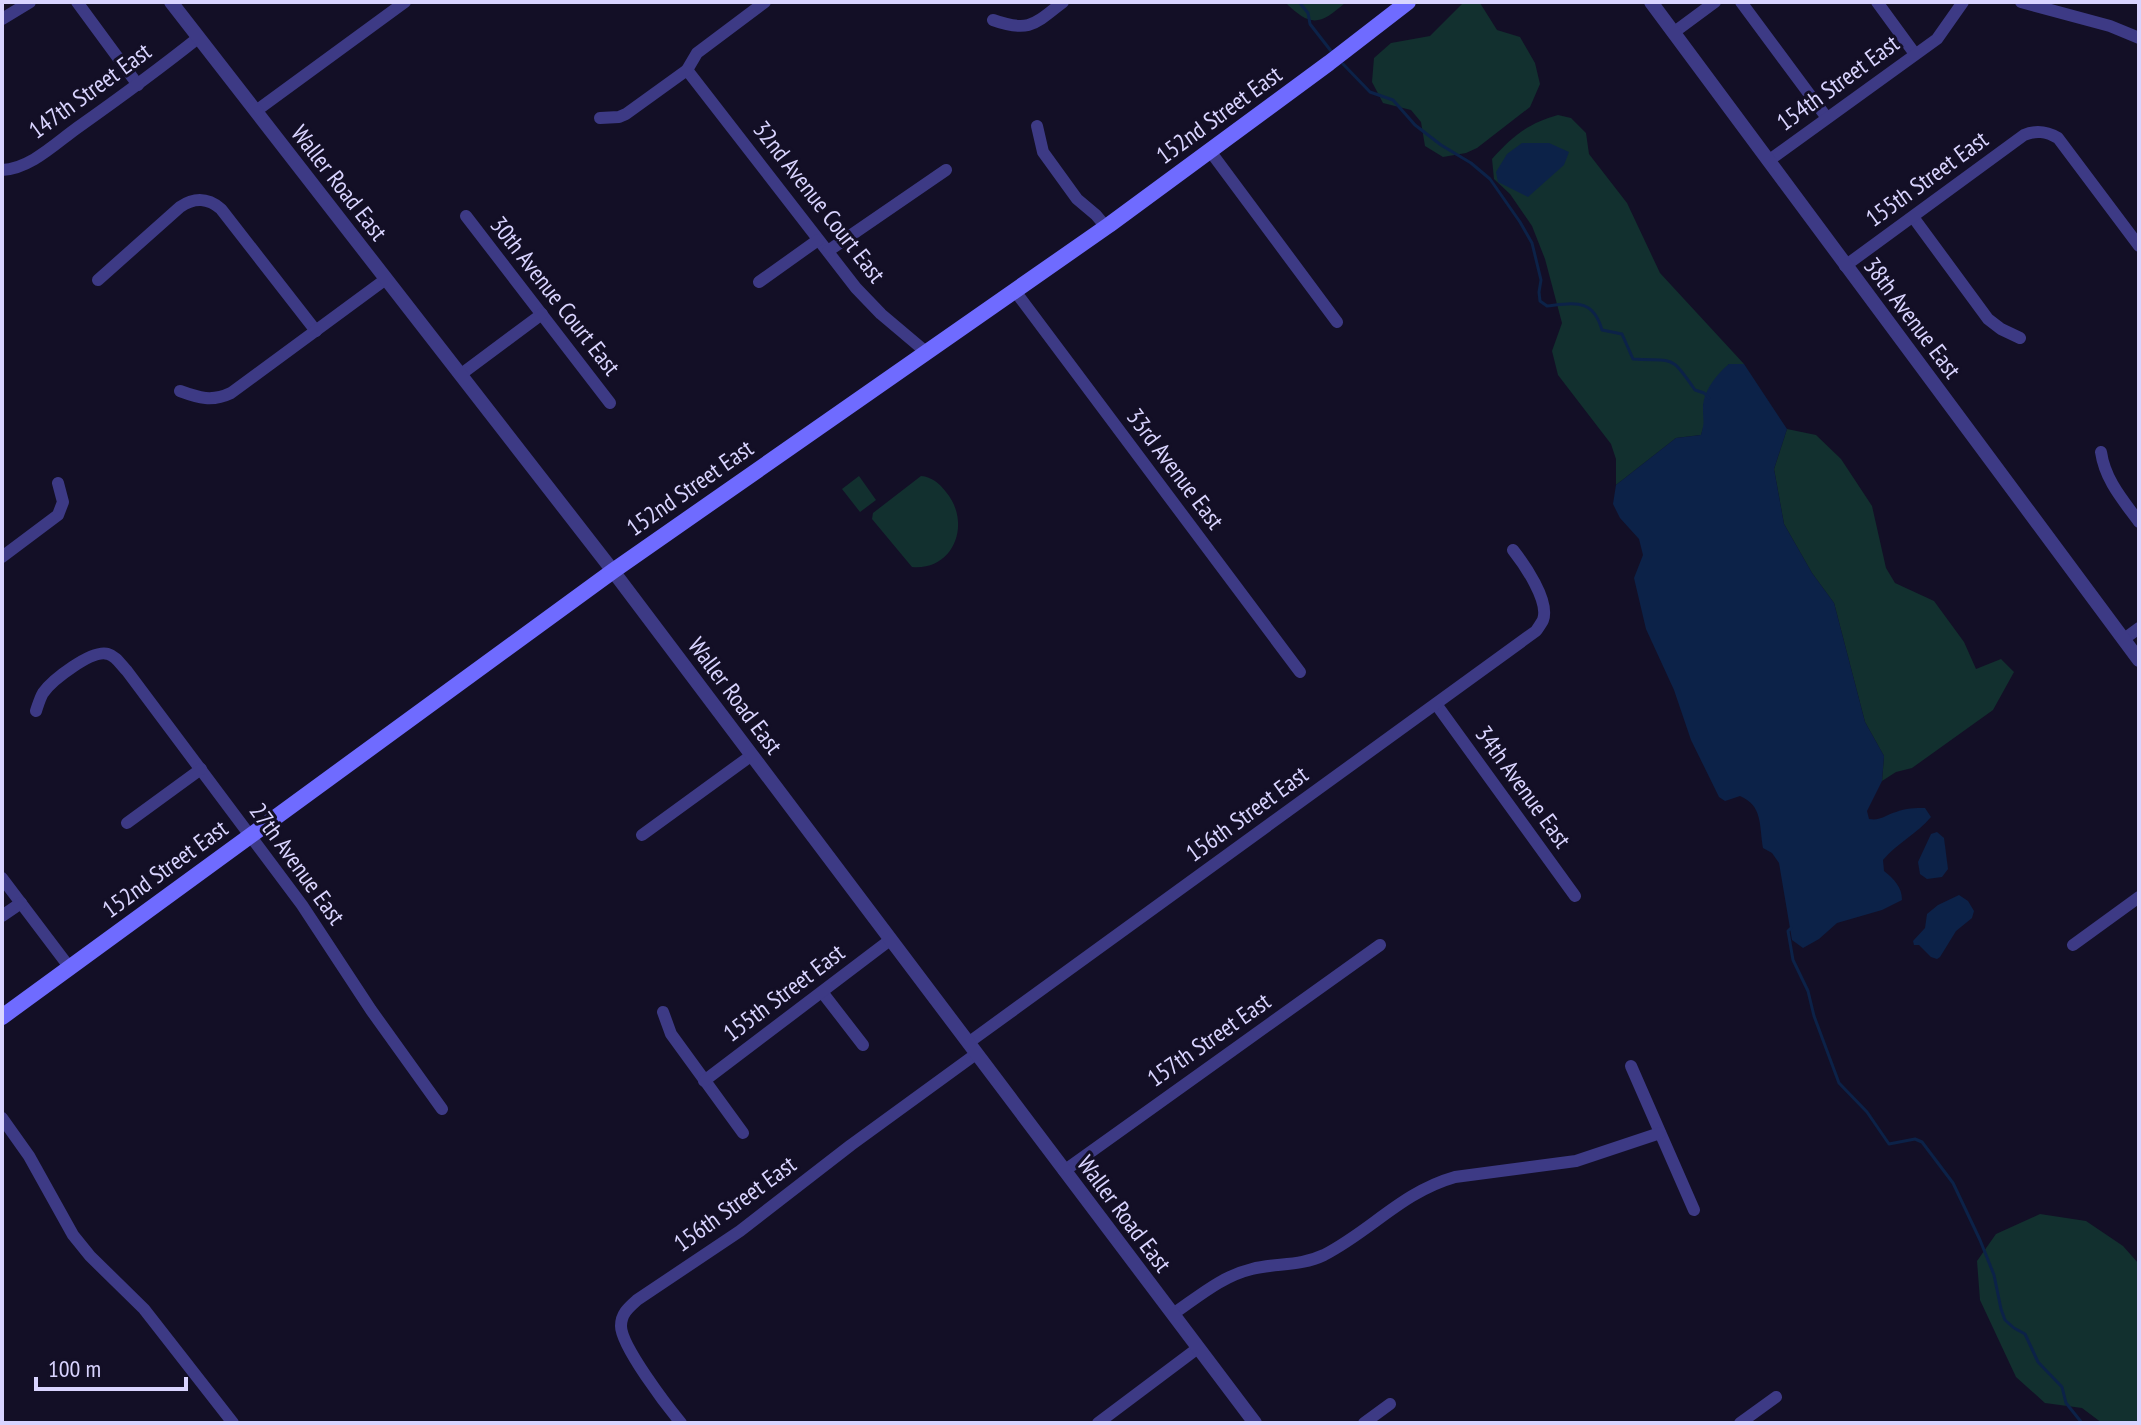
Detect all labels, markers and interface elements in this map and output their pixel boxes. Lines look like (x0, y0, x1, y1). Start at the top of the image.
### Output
street label: 154th Street East (1770, 27, 1905, 137)
street label: 147th Street East (22, 36, 157, 145)
street label: 152nd Street East (1150, 58, 1288, 171)
street label: 32nd Avenue Court East (746, 114, 893, 289)
street label: Waller Road East (285, 119, 394, 247)
street label: 155th Street East (1859, 123, 1994, 233)
street label: 30th Avenue Court East (484, 210, 627, 382)
street label: 38th Avenue East (1857, 251, 1968, 385)
street label: 33rd Avenue East (1120, 402, 1231, 536)
street label: 152nd Street East (620, 432, 759, 543)
street label: Waller Road East (681, 631, 790, 761)
street label: 34th Avenue East (1469, 720, 1578, 854)
street label: 156th Street East (1179, 758, 1314, 868)
street label: 27th Avenue East (243, 797, 352, 931)
street label: 152nd Street East (96, 812, 234, 925)
street label: 155th Street East (717, 937, 851, 1048)
street label: 157th Street East (1141, 985, 1277, 1094)
street label: 156th Street East (667, 1148, 802, 1258)
street label: Waller Road East (1070, 1149, 1179, 1279)
scale bar (36, 1341, 186, 1391)
text: 100 m (48, 1353, 101, 1384)

